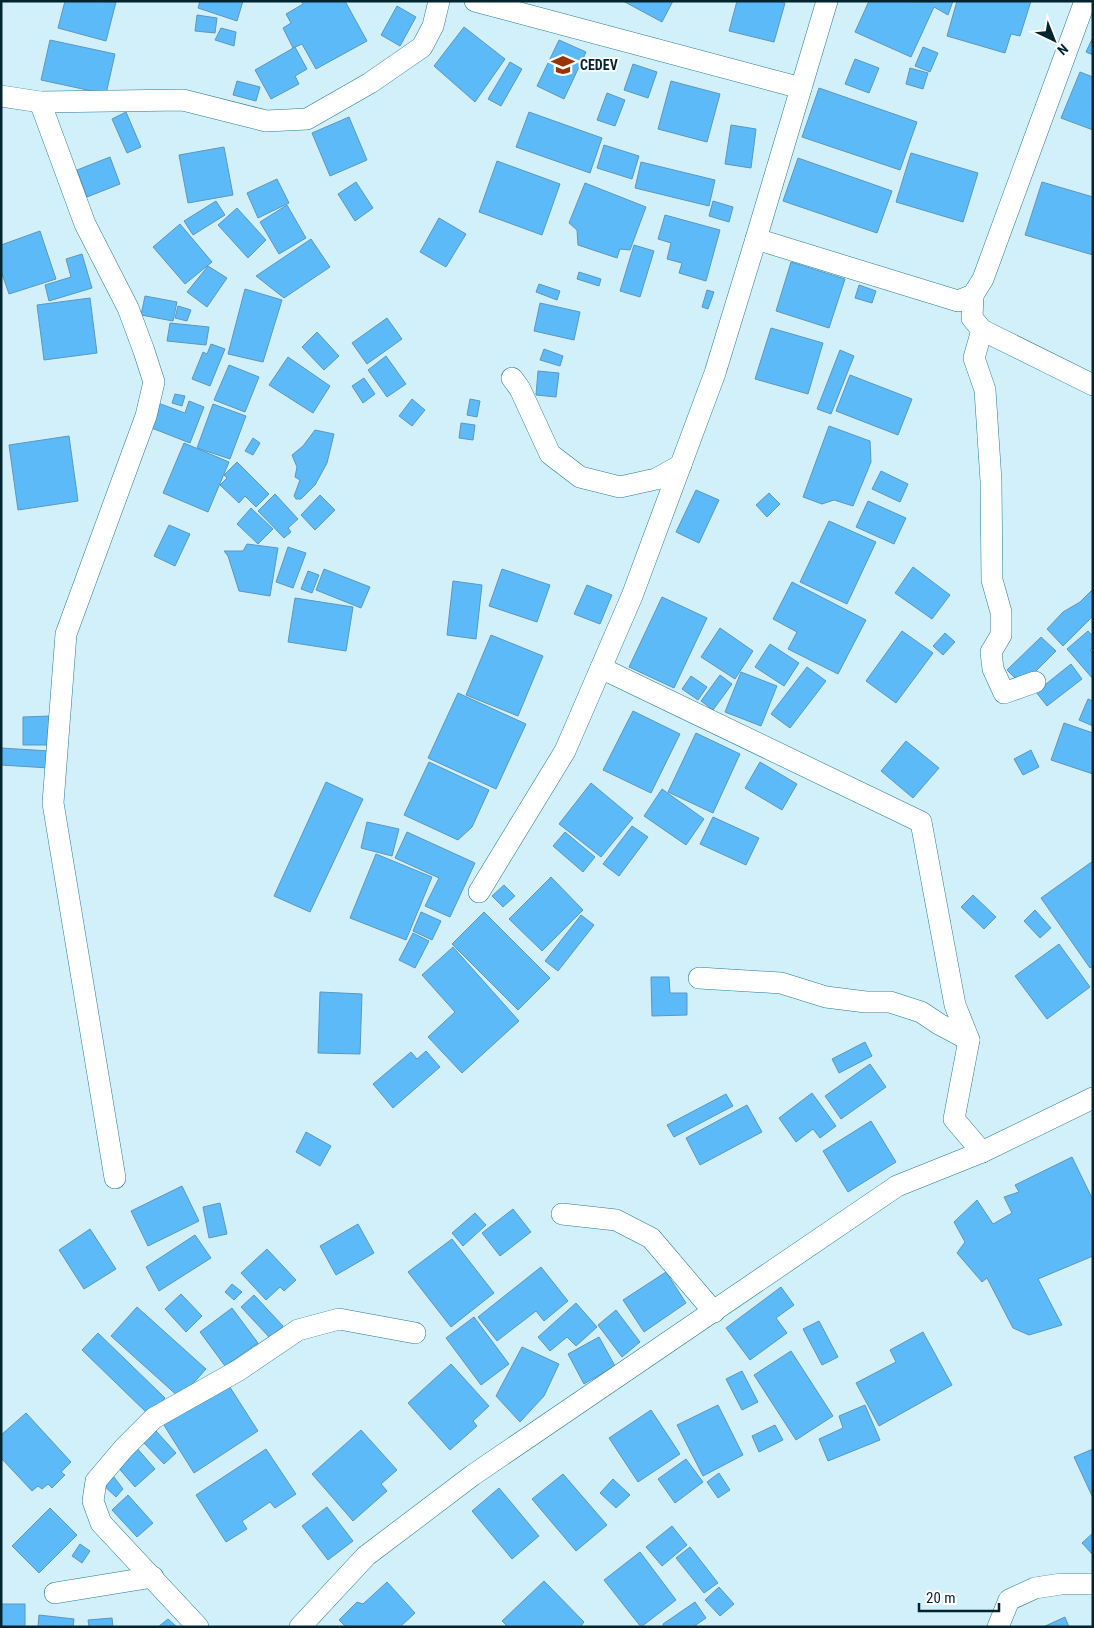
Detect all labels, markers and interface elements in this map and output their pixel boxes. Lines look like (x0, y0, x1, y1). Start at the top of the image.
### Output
north arrow (1029, 15, 1079, 65)
text: N (1054, 41, 1071, 58)
school or university icon: CEDEV (550, 52, 576, 78)
place label: CEDEV (580, 57, 618, 73)
scale bar (919, 1580, 999, 1612)
text: 20 m (926, 1589, 956, 1607)

